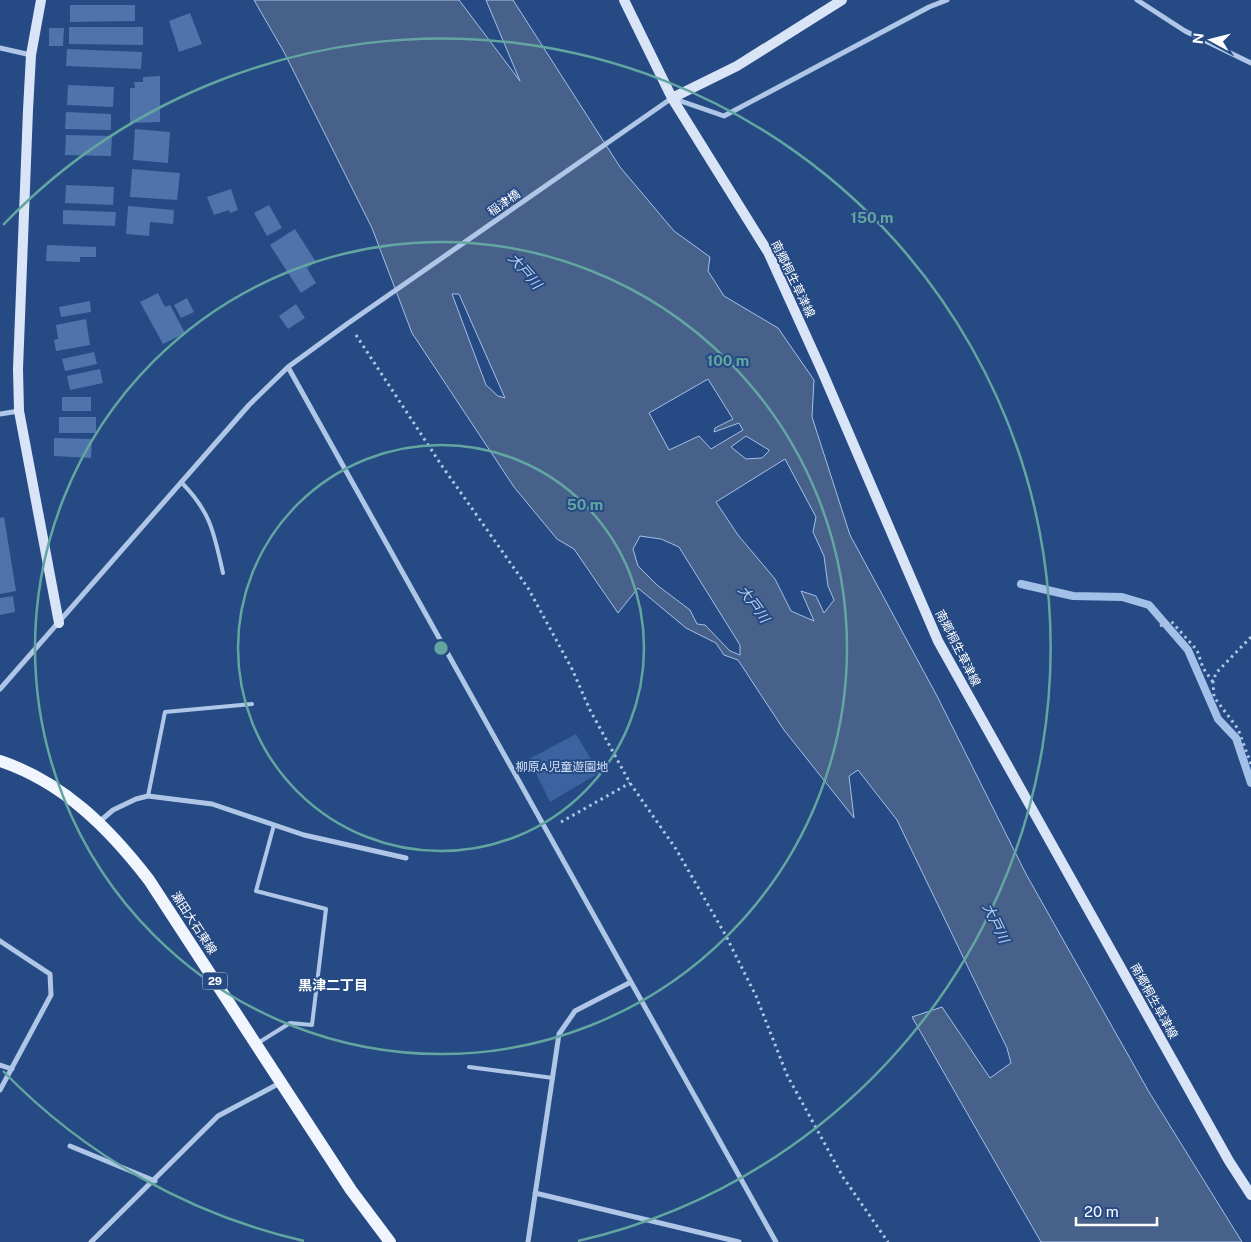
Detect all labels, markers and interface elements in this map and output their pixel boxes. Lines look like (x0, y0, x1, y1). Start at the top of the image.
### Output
north arrow (1186, 15, 1236, 65)
text: N (1189, 32, 1207, 45)
street label: 稲津橋 (485, 187, 523, 219)
text: 150 m (850, 209, 894, 226)
street label: 南郷桐生草津線 (768, 238, 818, 320)
water label: 大戸川 (505, 250, 546, 294)
text: 100 m (707, 352, 749, 369)
text: 50 m (567, 496, 603, 513)
water label: 大戸川 (735, 582, 774, 627)
street label: 南郷桐生草津線 (933, 607, 983, 689)
centre of rings (432, 639, 450, 657)
park label: 柳原A児童遊園地 (516, 760, 608, 774)
street label: 瀬田大石東線 (169, 889, 219, 957)
water label: 大戸川 (980, 901, 1013, 947)
street label: 南郷桐生草津線 (1128, 961, 1180, 1041)
road number: 29 (202, 972, 228, 989)
district label: 黒津二丁目 (298, 977, 368, 993)
scale bar (1076, 1194, 1157, 1226)
text: 20 m (1084, 1203, 1119, 1220)

